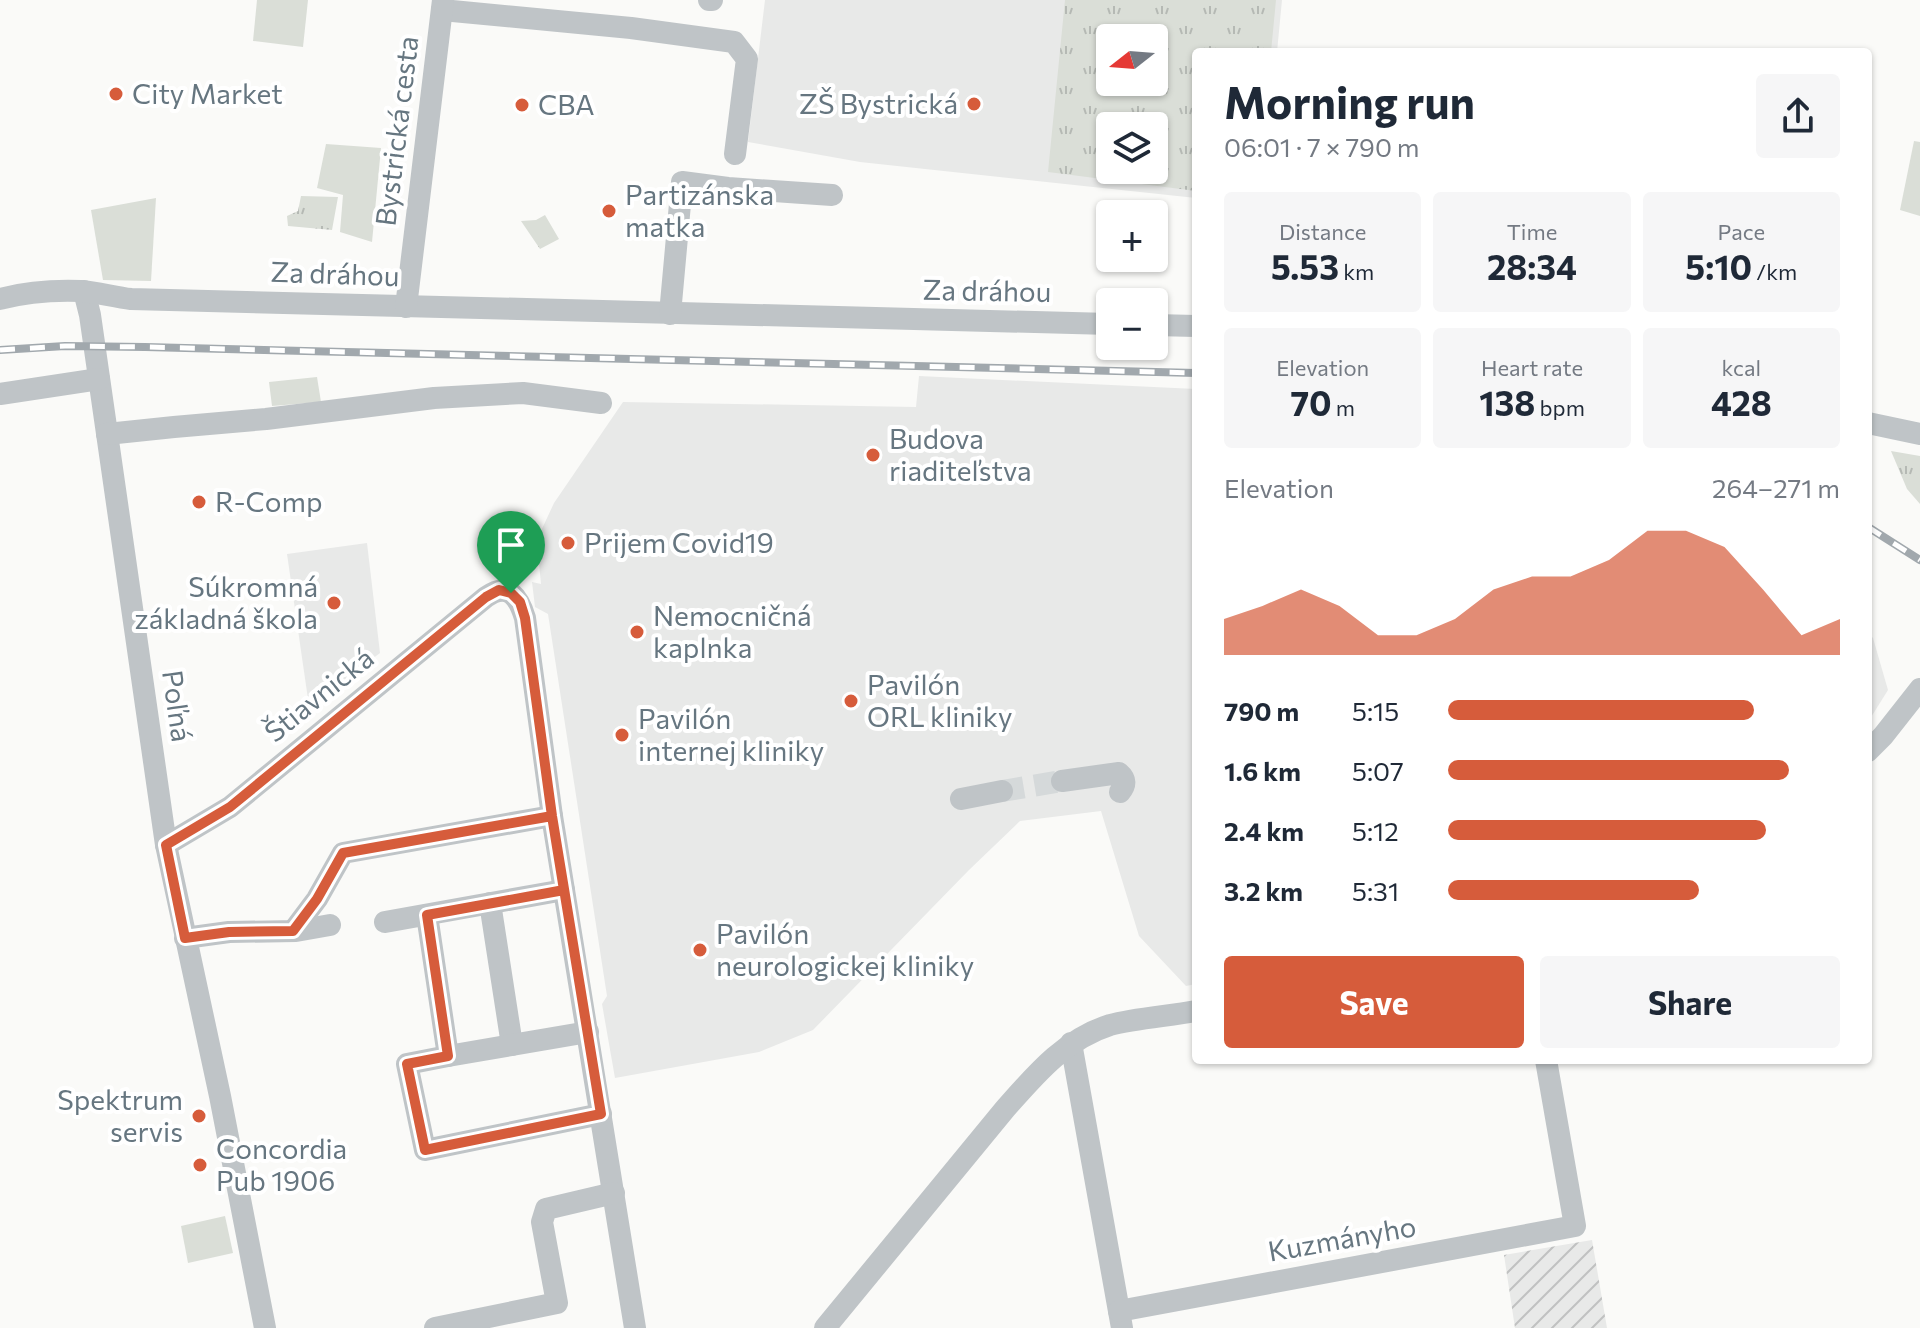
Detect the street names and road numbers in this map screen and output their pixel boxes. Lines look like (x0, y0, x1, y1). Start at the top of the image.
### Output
street label: Bystrická cesta (367, 34, 425, 228)
street label: Za dráhou (270, 254, 400, 292)
street label: Za dráhou (922, 272, 1052, 308)
street label: Štiavnická (257, 640, 380, 748)
street label: Poľná (156, 668, 200, 744)
street label: Kuzmányho (1265, 1208, 1419, 1268)

